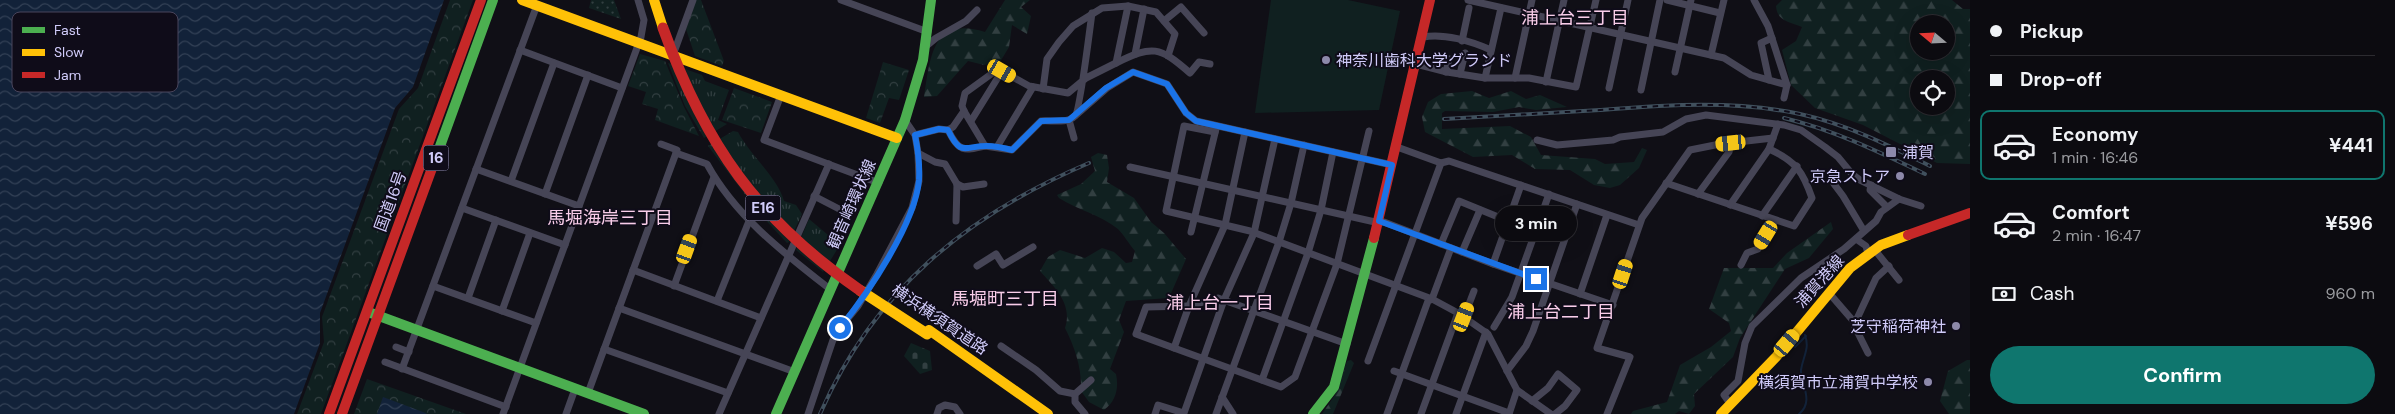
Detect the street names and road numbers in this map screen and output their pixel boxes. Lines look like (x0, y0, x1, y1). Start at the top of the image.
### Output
road number: 16 (424, 146, 448, 170)
street label: 観音崎環状線 (822, 156, 881, 252)
street label: 国道16号 (370, 168, 411, 234)
road number: E16 (746, 196, 780, 220)
street label: 浦賀港線 (1790, 251, 1849, 312)
street label: 横浜横須賀道路 (887, 279, 992, 359)

